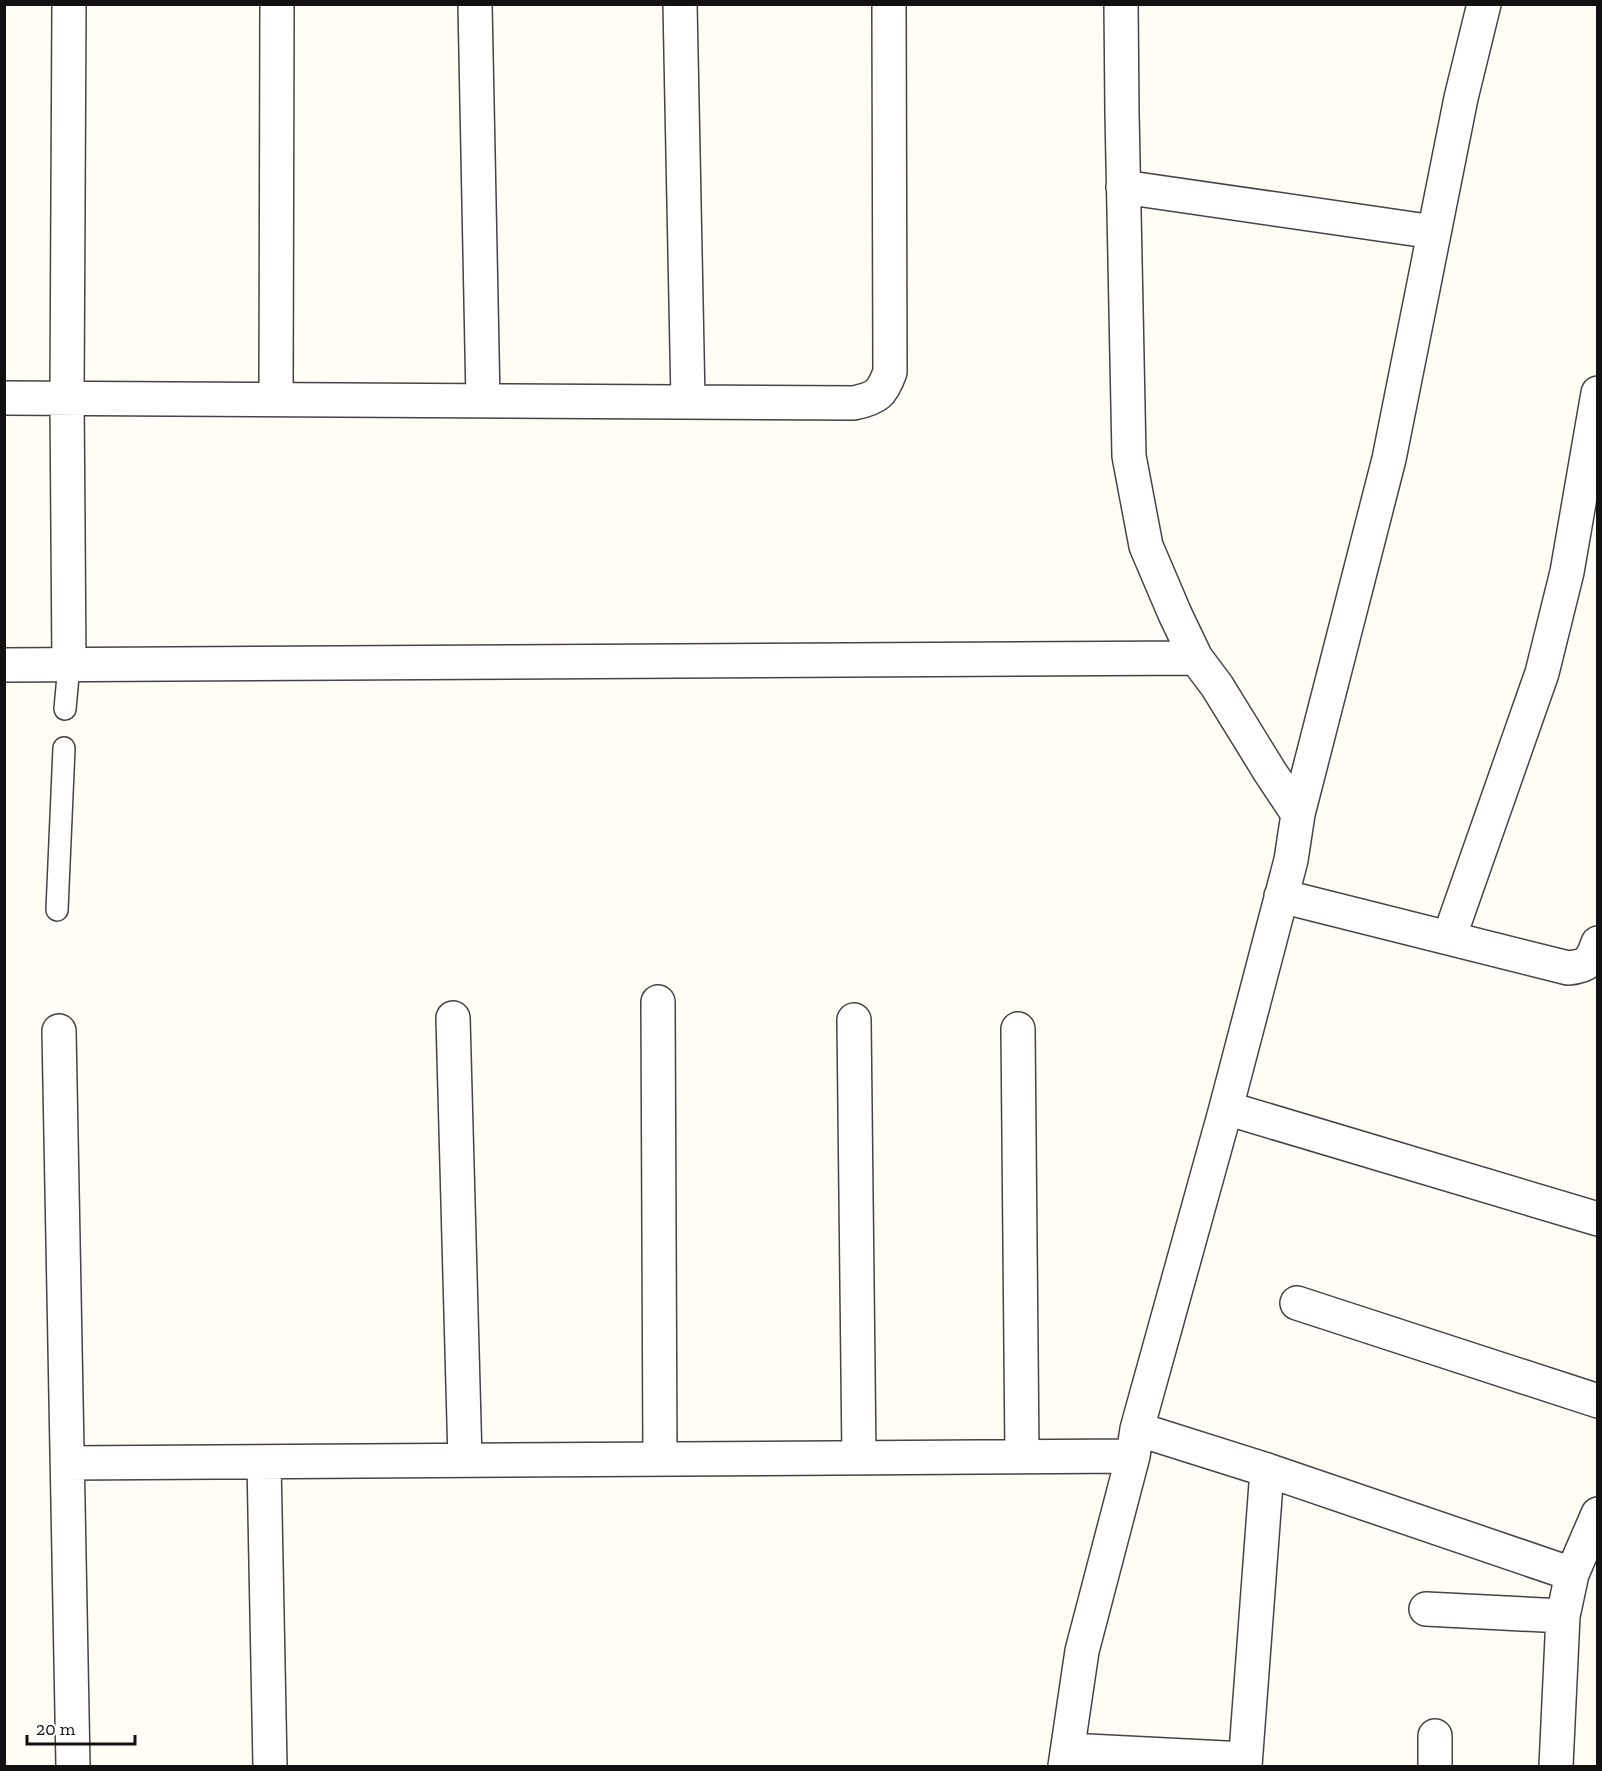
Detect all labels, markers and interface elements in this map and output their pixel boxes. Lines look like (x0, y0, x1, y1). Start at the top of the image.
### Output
scale bar (27, 1708, 135, 1746)
text: 20 m (36, 1718, 76, 1740)

